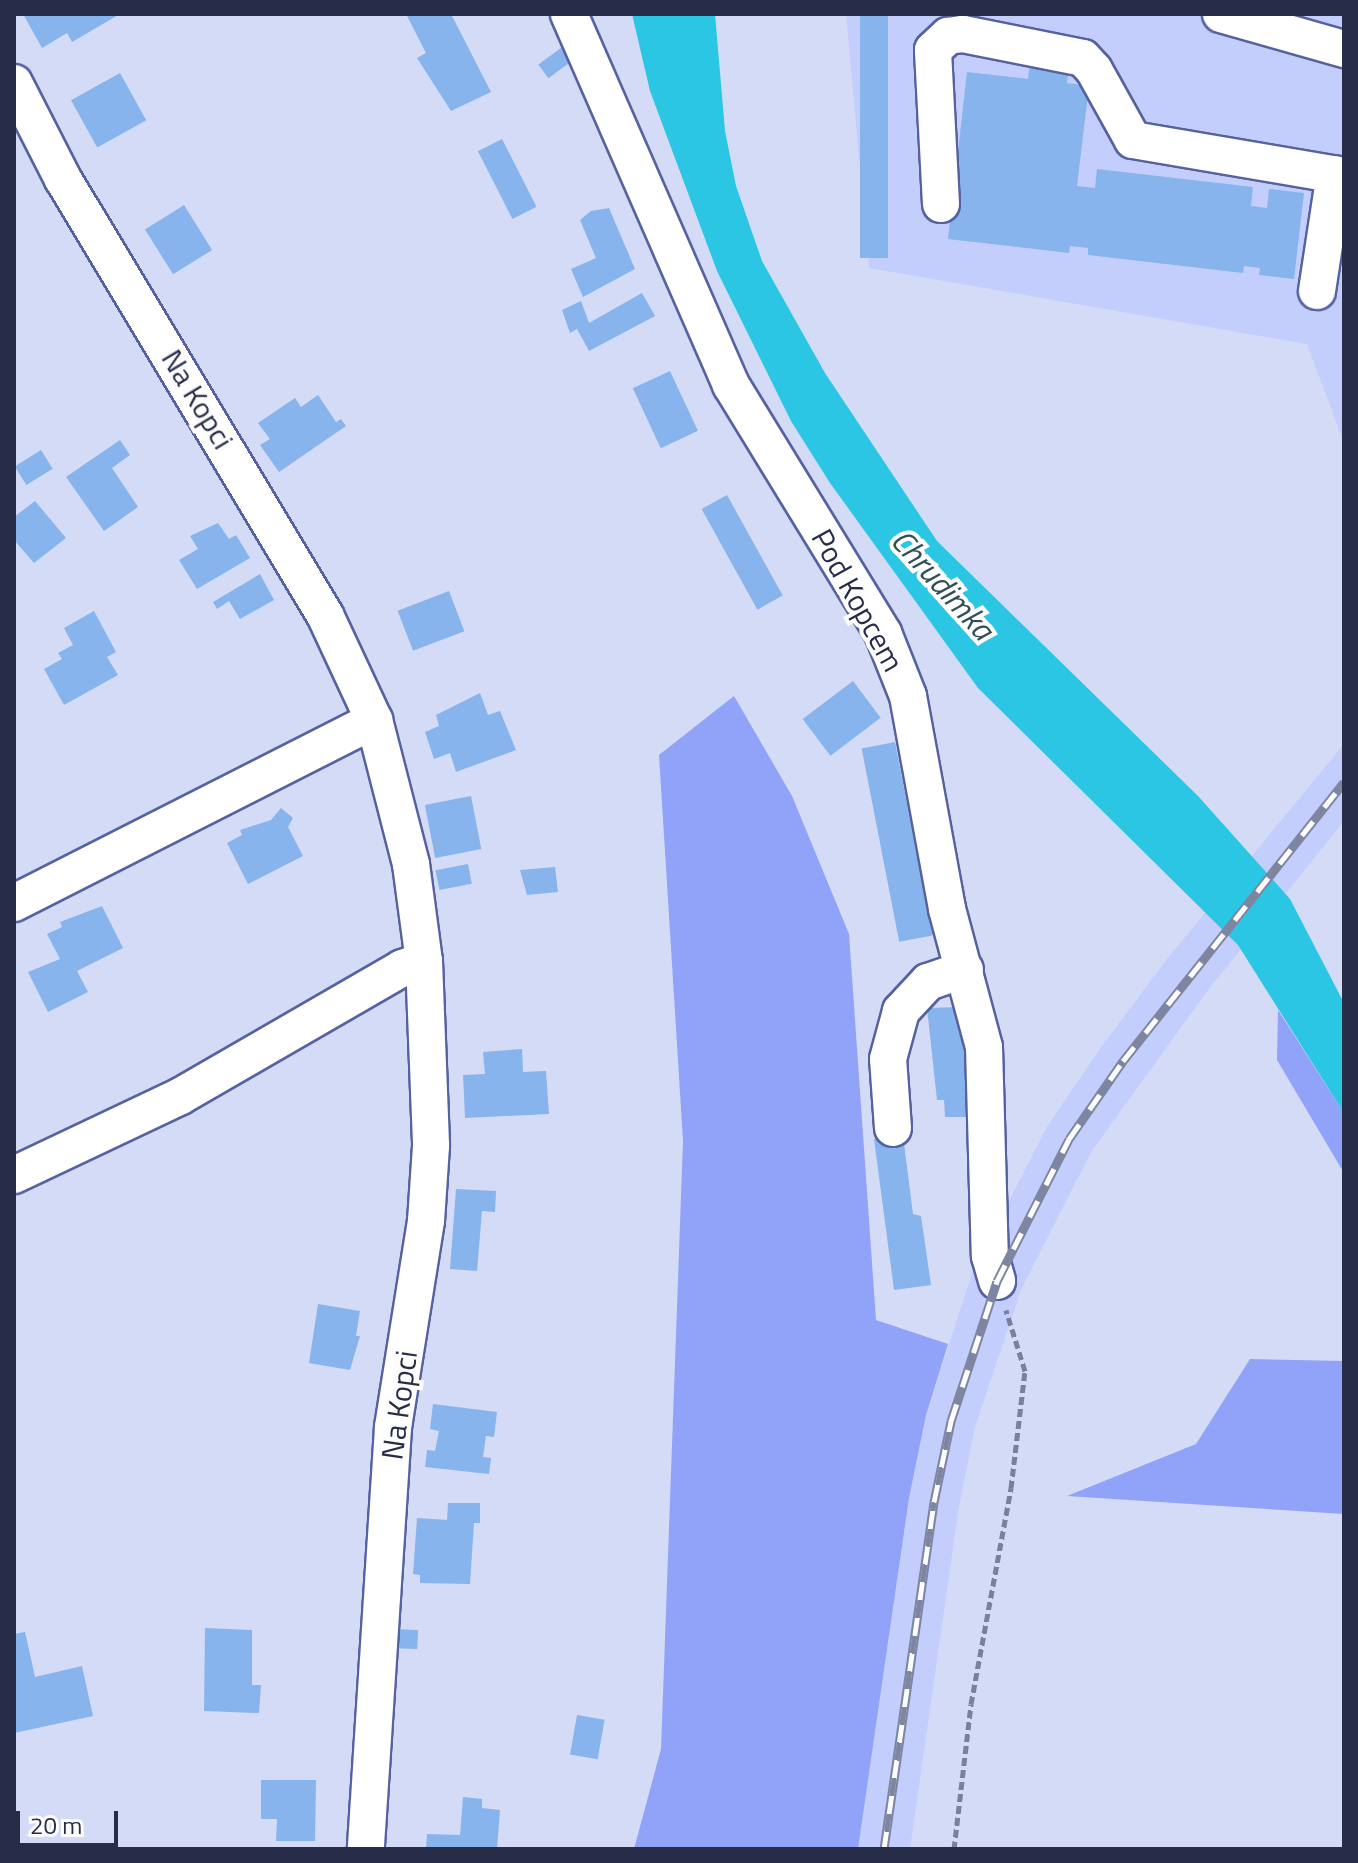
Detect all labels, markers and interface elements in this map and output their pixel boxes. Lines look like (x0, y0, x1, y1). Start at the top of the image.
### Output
street label: Na Kopci (154, 343, 242, 455)
water label: Chrudimka (883, 521, 1003, 647)
street label: Pod Kopcem (804, 522, 912, 678)
street label: Na Kopci (374, 1348, 424, 1462)
scale bar (20, 1795, 122, 1845)
text: 20 m (30, 1807, 82, 1843)

